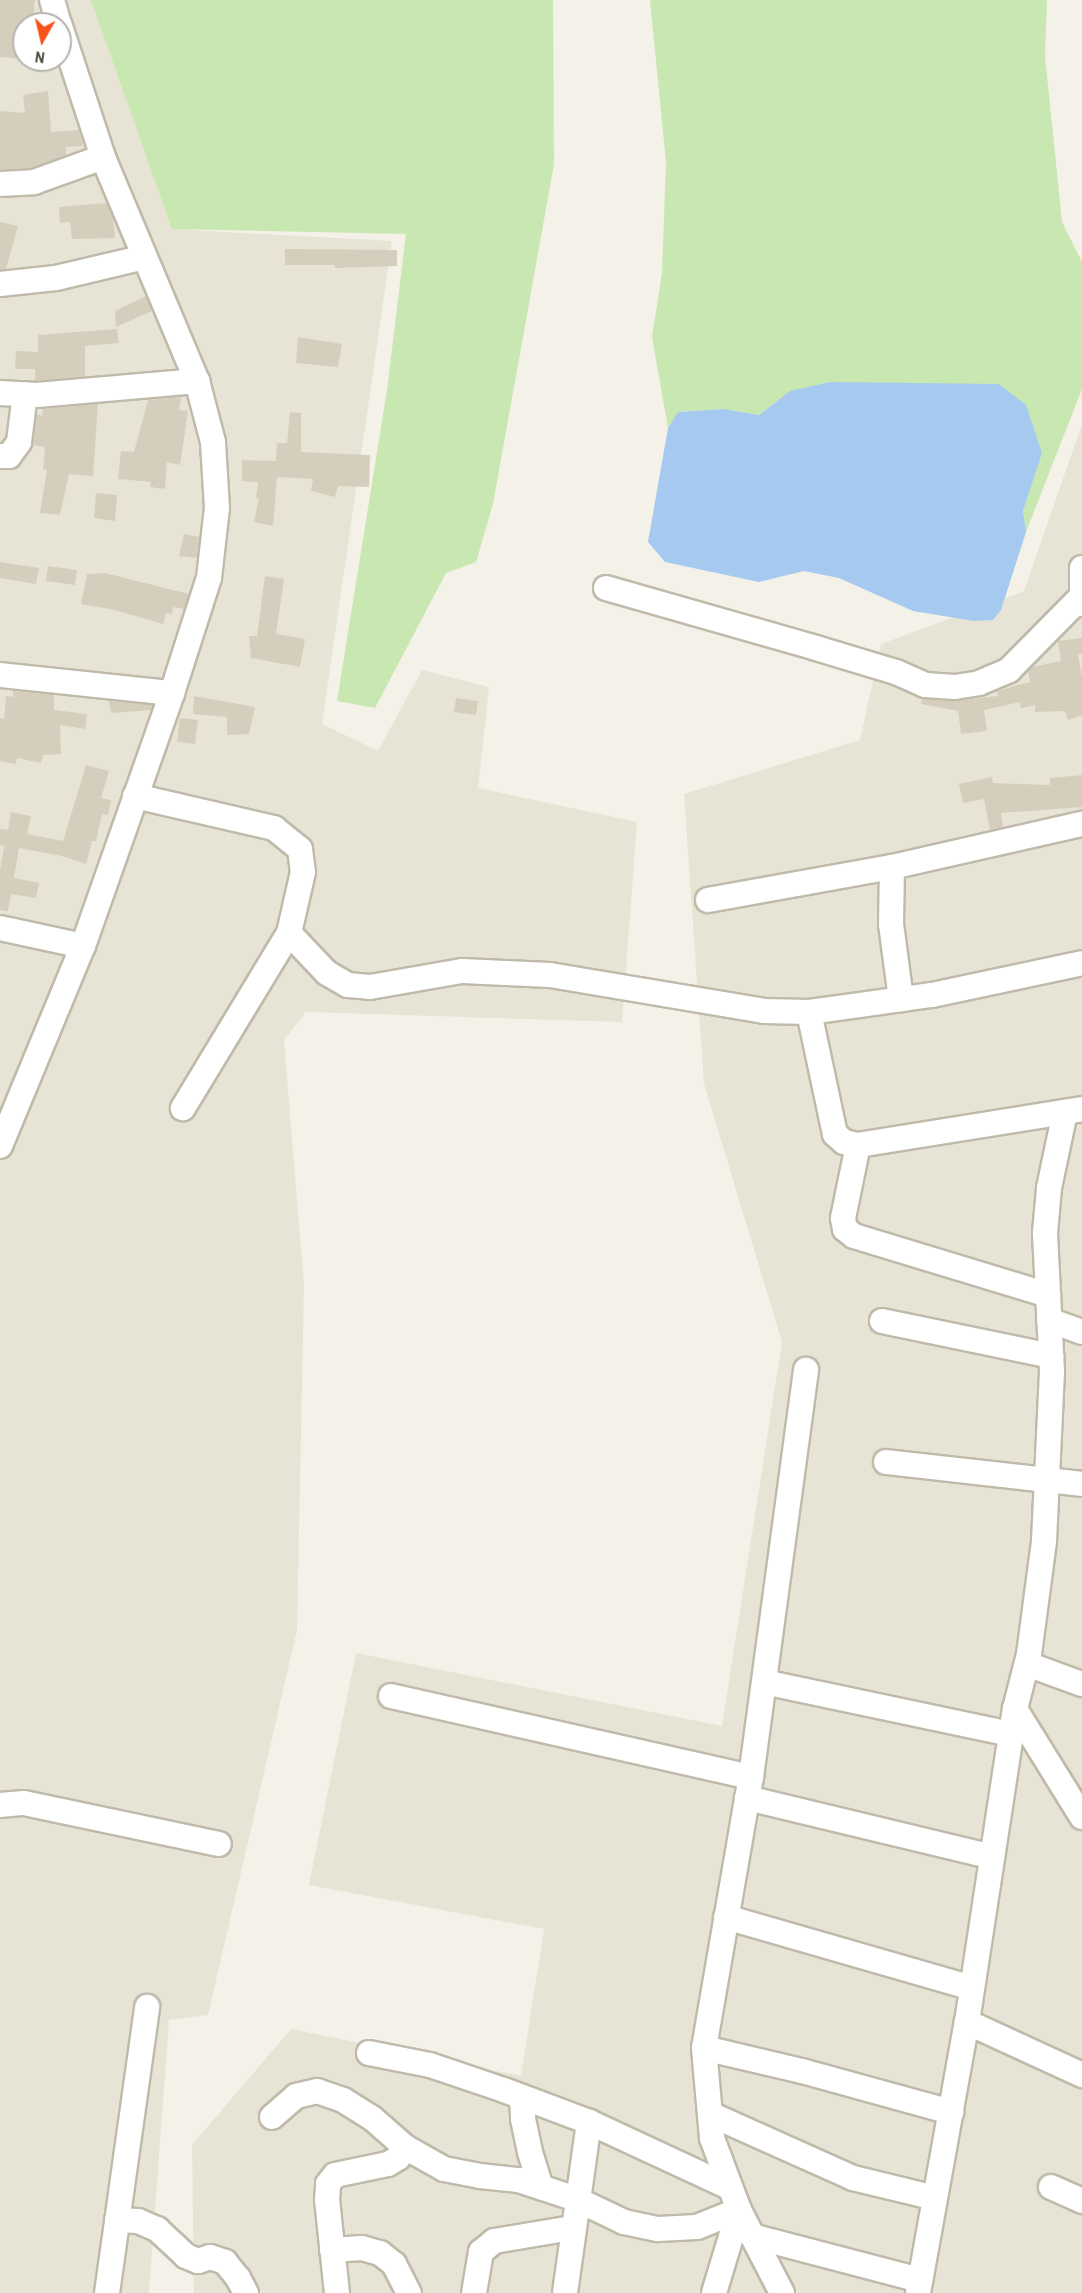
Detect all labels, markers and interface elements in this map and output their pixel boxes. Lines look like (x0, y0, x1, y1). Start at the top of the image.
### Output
north arrow (12, 12, 72, 72)
text: N (34, 46, 46, 69)

